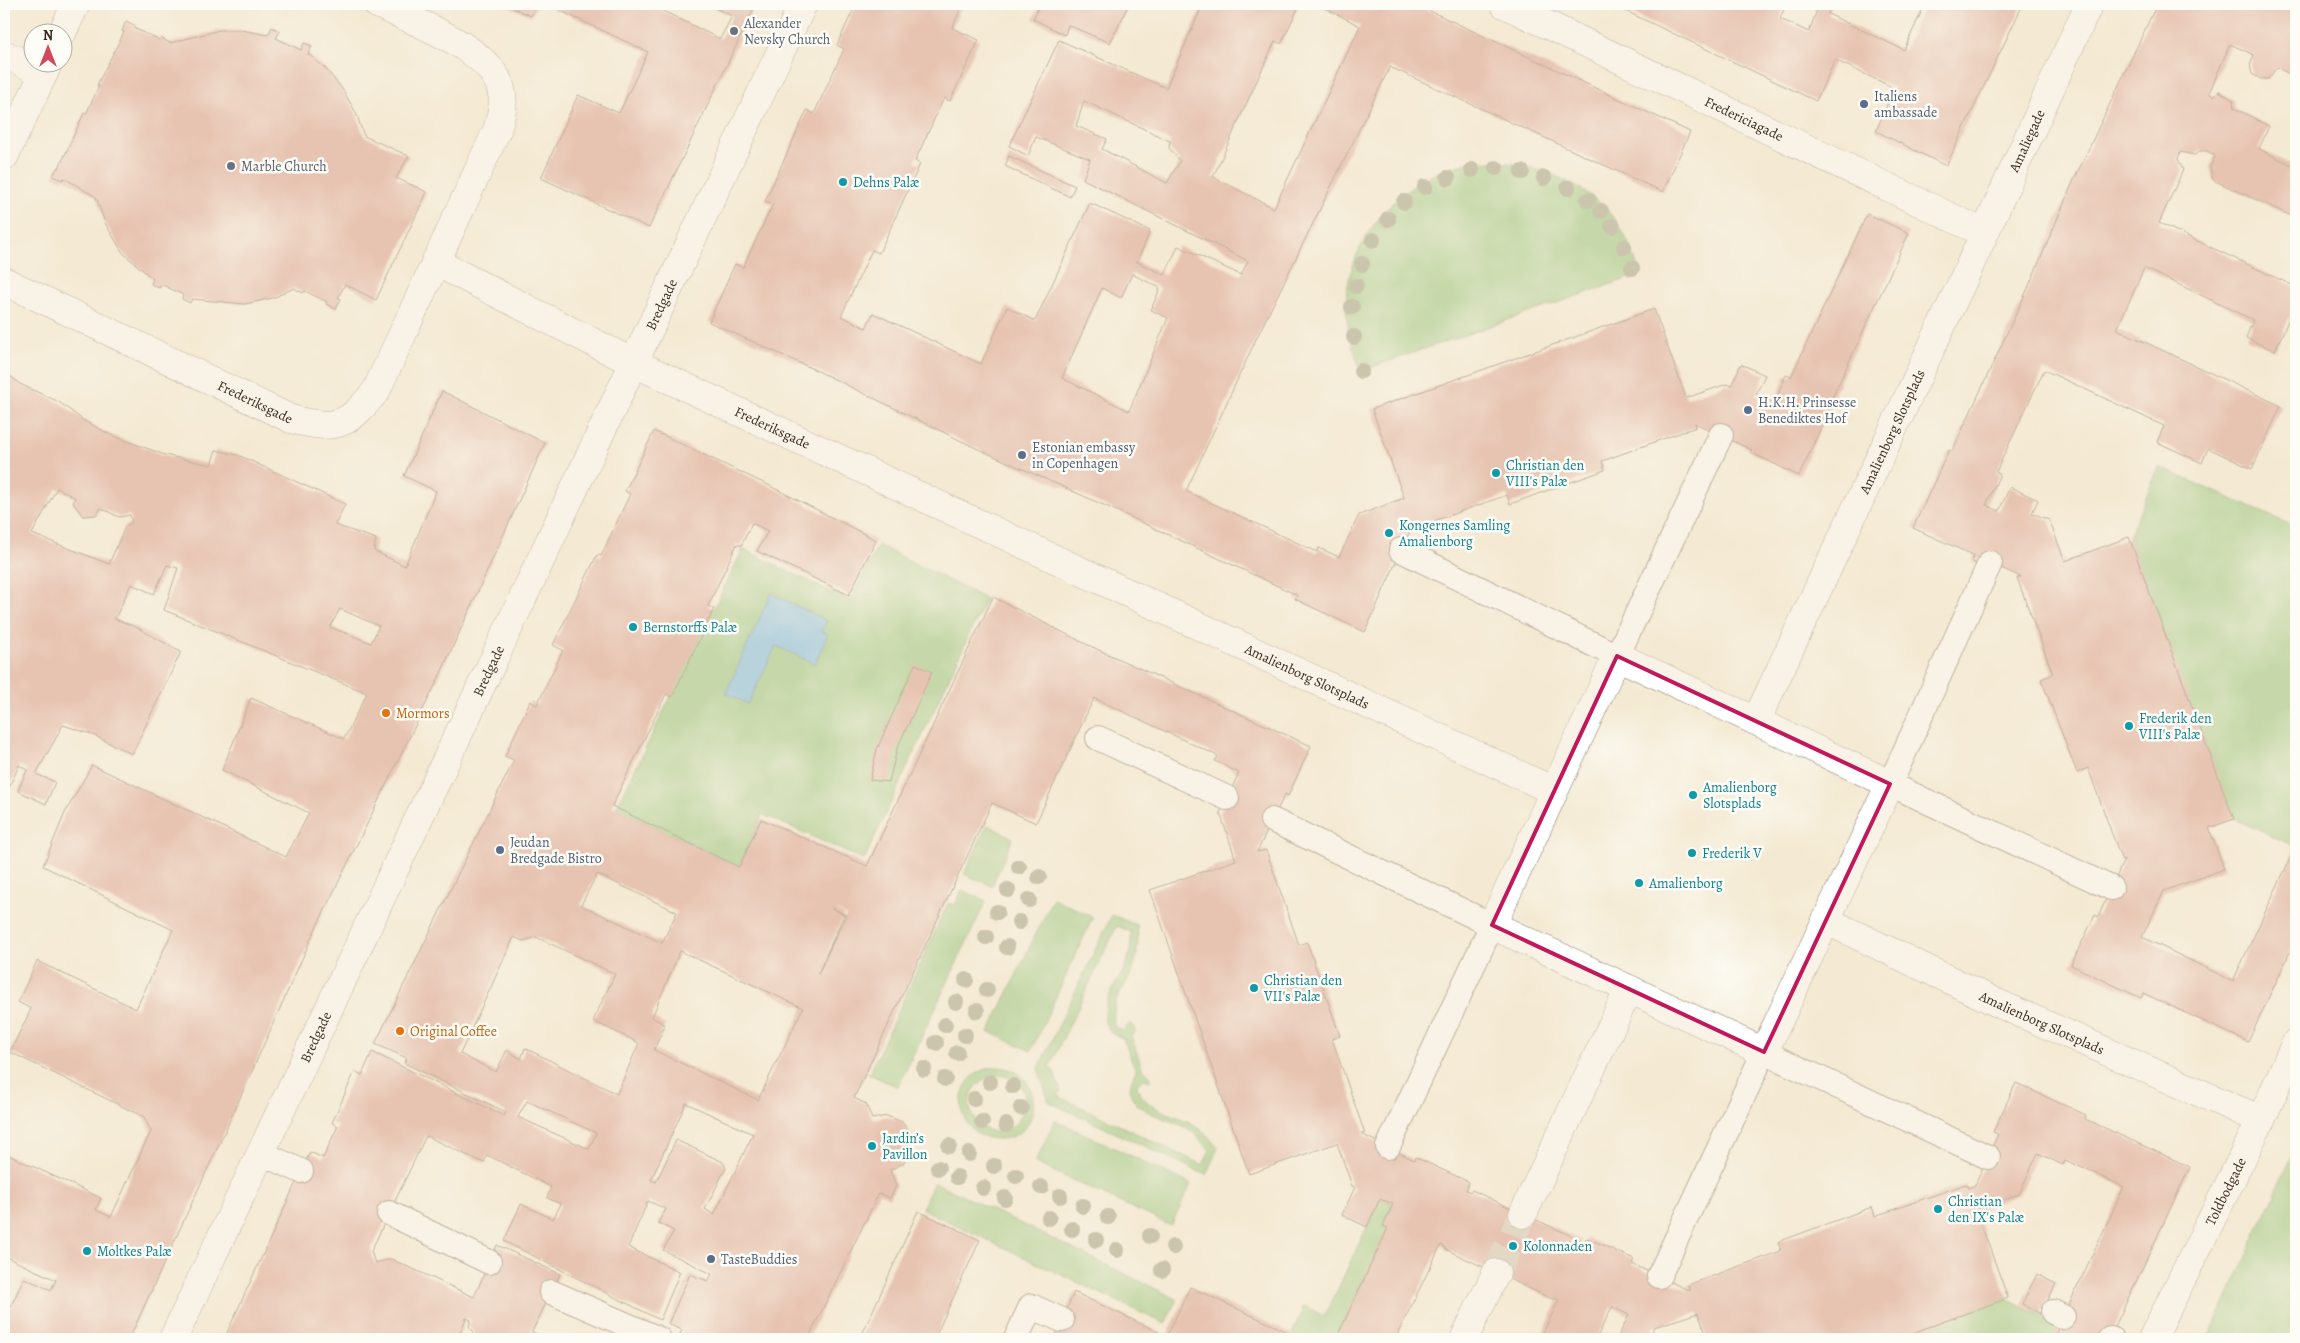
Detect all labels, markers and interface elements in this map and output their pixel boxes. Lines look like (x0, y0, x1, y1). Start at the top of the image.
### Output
place label: Alexander Nevsky Church (743, 14, 831, 49)
north arrow (22, 22, 72, 72)
marker: Alexander Nevsky Church (728, 25, 740, 37)
text: N (43, 26, 53, 45)
place label: Italiens ambassade (1874, 87, 1937, 122)
street label: Fredericiagade (1702, 92, 1787, 145)
marker: Italiens ambassade (1858, 98, 1870, 110)
street label: Amaliegade (2004, 106, 2049, 176)
place label: Marble Church (241, 157, 327, 176)
marker: Marble Church (225, 160, 237, 172)
place label: Dehns Palæ (853, 173, 919, 192)
marker: Dehns Palæ (837, 176, 849, 188)
street label: Bredgade (641, 276, 681, 333)
street label: Amalienborg Slotsplads (1854, 366, 1929, 497)
street label: Frederiksgade (215, 376, 296, 428)
place label: H.K.H. Prinsesse Benediktes Hof (1758, 393, 1856, 428)
street label: Frederiksgade (732, 402, 813, 453)
marker: H.K.H. Prinsesse Benediktes Hof (1742, 404, 1754, 416)
place label: Estonian embassy in Copenhagen (1032, 438, 1136, 473)
marker: Estonian embassy in Copenhagen (1016, 449, 1028, 461)
place label: Christian den VIII's Palæ (1505, 456, 1585, 491)
marker: Christian den VIII's Palæ (1490, 467, 1502, 479)
place label: Kongernes Samling Amalienborg (1398, 516, 1510, 551)
marker: Kongernes Samling Amalienborg (1383, 527, 1395, 539)
place label: Bernstorffs Palæ (643, 618, 737, 637)
marker: Bernstorffs Palæ (627, 621, 639, 633)
street label: Amalienborg Slotsplads (1241, 639, 1372, 713)
street label: Bredgade (468, 642, 509, 699)
place label: Mormors (396, 704, 450, 723)
marker: Mormors (380, 707, 392, 719)
place label: Frederik den VIII's Palæ (2138, 709, 2212, 744)
marker: Frederik den VIII's Palæ (2123, 720, 2135, 732)
place label: Amalienborg Slotsplads (1702, 778, 1777, 813)
marker: Amalienborg Slotsplads (1687, 789, 1699, 801)
place label: Jeudan Bredgade Bistro (510, 833, 602, 868)
marker: Jeudan Bredgade Bistro (494, 844, 506, 856)
place label: Frederik V (1702, 844, 1762, 863)
marker: Frederik V (1686, 847, 1698, 859)
place label: Amalienborg (1648, 874, 1723, 893)
marker: Amalienborg (1633, 877, 1645, 889)
place label: Christian den VII's Palæ (1263, 971, 1343, 1006)
marker: Christian den VII's Palæ (1248, 982, 1260, 994)
street label: Amalienborg Slotsplads (1975, 986, 2108, 1059)
street label: Bredgade (295, 1008, 336, 1066)
place label: Original Coffee (410, 1022, 497, 1041)
marker: Original Coffee (394, 1025, 406, 1037)
place label: Jardin’s Pavillon (882, 1129, 928, 1164)
marker: Jardin’s Pavillon (866, 1140, 878, 1152)
street label: Toldbodgade (2201, 1154, 2250, 1228)
place label: Christian den IX's Palæ (1948, 1192, 2024, 1227)
marker: Christian den IX's Palæ (1932, 1203, 1944, 1215)
place label: Kolonnaden (1523, 1237, 1592, 1256)
marker: Kolonnaden (1507, 1240, 1519, 1252)
place label: Moltkes Palæ (97, 1242, 171, 1261)
marker: Moltkes Palæ (81, 1245, 93, 1257)
place label: TasteBuddies (721, 1250, 797, 1269)
marker: TasteBuddies (705, 1253, 717, 1265)

